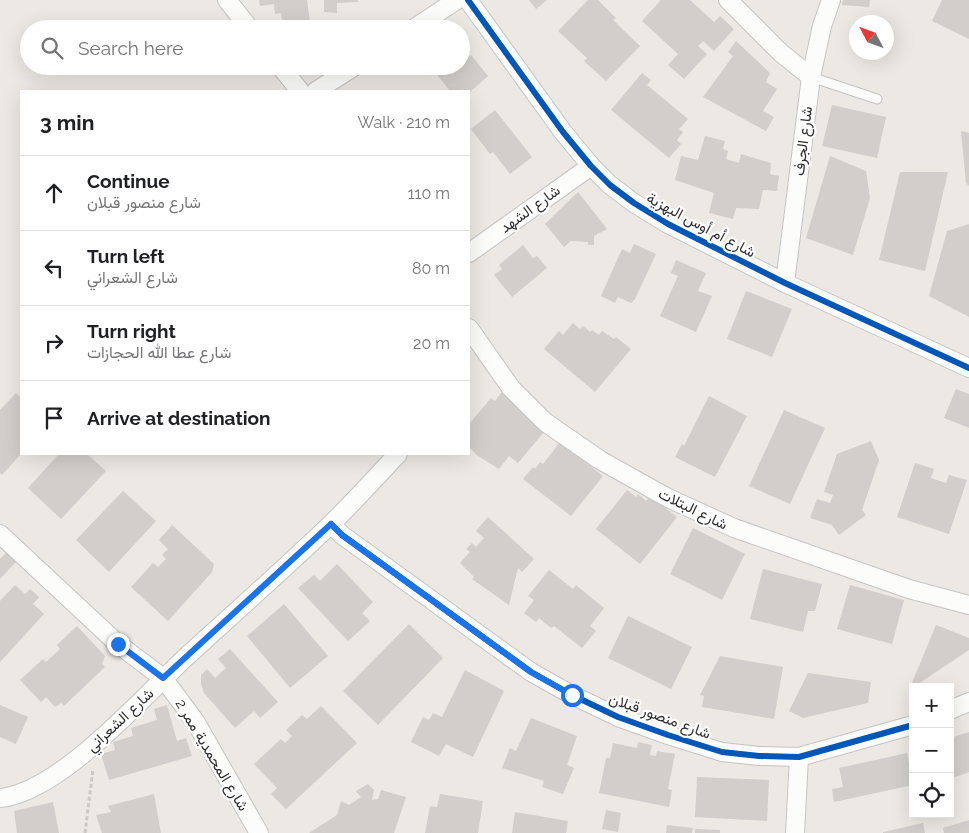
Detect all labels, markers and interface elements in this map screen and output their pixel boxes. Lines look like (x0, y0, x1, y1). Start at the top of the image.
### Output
north arrow (849, 15, 894, 60)
search box (20, 20, 470, 75)
icon: search (38, 34, 66, 62)
text: Search here (78, 37, 184, 59)
street label: شارع الجرف (790, 105, 818, 177)
text: 3 min (40, 110, 94, 135)
text: Walk · 210 m (358, 113, 450, 132)
text: Continue (87, 170, 170, 192)
icon: ahead (40, 179, 68, 207)
street label: شارع الشهد (496, 181, 565, 238)
text: 110 m (408, 184, 450, 203)
street label: شارع أم أوس البهزية (643, 189, 759, 263)
text: شارع منصور قبلان (87, 193, 201, 212)
text: Turn left (87, 245, 164, 267)
icon: left (40, 254, 68, 282)
text: 80 m (412, 259, 450, 278)
text: شارع الشعراني (87, 268, 178, 287)
text: Turn right (87, 320, 176, 342)
icon: right (40, 329, 68, 357)
text: 20 m (413, 334, 450, 353)
text: شارع عطا الله الحجازات (87, 343, 231, 362)
icon: arrive (40, 404, 68, 432)
text: Arrive at destination (87, 407, 271, 429)
street label: شارع البتلات (655, 484, 731, 535)
route end (107, 633, 130, 656)
map controls (909, 683, 954, 818)
button: + (909, 683, 954, 728)
street label: شارع الشعراني (83, 684, 160, 759)
route start (561, 684, 584, 707)
street label: شارع منصور قبلان (606, 689, 713, 745)
street label: شارع المحمدية ممر 2 (170, 696, 253, 815)
button: − (909, 728, 954, 773)
button: locate (909, 773, 954, 818)

